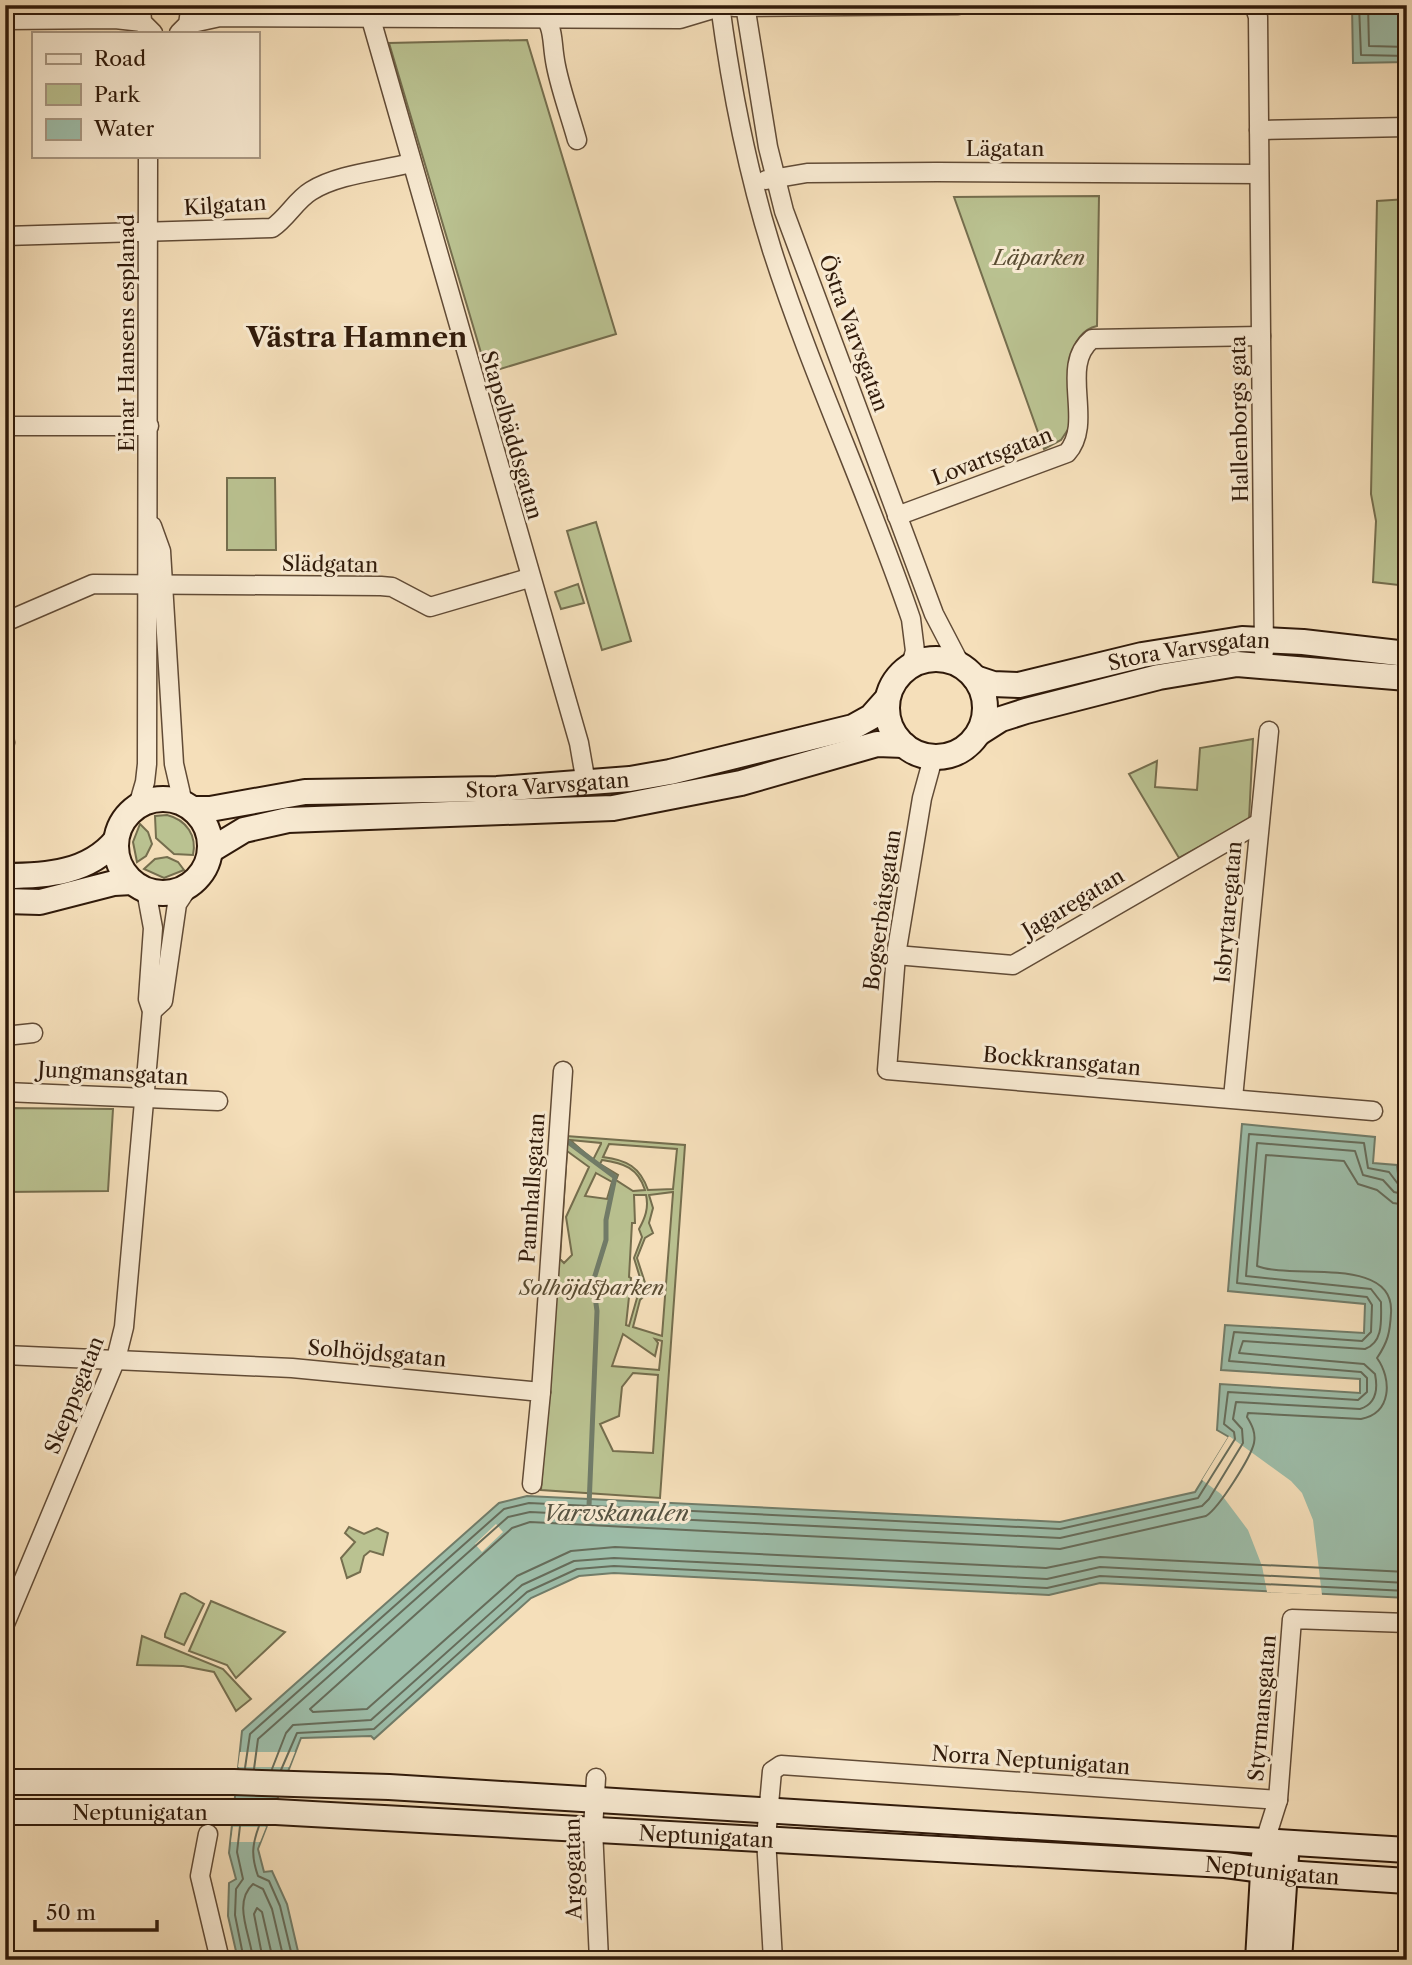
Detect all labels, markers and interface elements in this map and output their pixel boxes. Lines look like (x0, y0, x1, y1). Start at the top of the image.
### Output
legend (32, 32, 259, 158)
text: Road (94, 46, 146, 71)
text: Park (94, 82, 140, 107)
text: Water (93, 116, 154, 141)
street label: Lägatan (966, 136, 1044, 161)
street label: Kilgatan (183, 190, 267, 220)
street label: Einar Hansens esplanad (114, 214, 139, 452)
park label: Läparken (991, 245, 1085, 270)
street label: Östra Varvsgatan (814, 251, 894, 415)
district label: Västra Hamnen (246, 320, 467, 354)
street label: Hallenborgs gata (1225, 334, 1253, 503)
street label: Stapelbäddsgatan (476, 348, 548, 522)
street label: Lovartsgatan (928, 422, 1056, 490)
street label: Slädgatan (282, 551, 378, 577)
street label: Stora Varvsgatan (1105, 626, 1271, 675)
street label: Stora Varvsgatan (465, 767, 630, 802)
street label: Bogserbåtsgatan (858, 828, 906, 992)
street label: Isbrytaregatan (1209, 840, 1247, 984)
street label: Jagaregatan (1015, 863, 1128, 945)
street label: Bockkransgatan (982, 1042, 1142, 1080)
street label: Jungmansgatan (34, 1056, 189, 1089)
street label: Pannhallsgatan (514, 1112, 550, 1264)
park label: Solhöjdsparken (518, 1275, 664, 1300)
street label: Skeppsgatan (39, 1333, 109, 1457)
street label: Solhöjdsgatan (307, 1334, 447, 1372)
water label: Varvskanalen (543, 1499, 689, 1527)
street label: Styrmansgatan (1243, 1634, 1281, 1782)
street label: Norra Neptunigatan (931, 1741, 1131, 1779)
street label: Neptunigatan (72, 1800, 208, 1825)
street label: Argogatan (560, 1818, 586, 1921)
street label: Neptunigatan (638, 1820, 775, 1852)
street label: Neptunigatan (1204, 1851, 1340, 1889)
scale bar (35, 1888, 158, 1932)
text: 50 m (46, 1900, 96, 1925)

